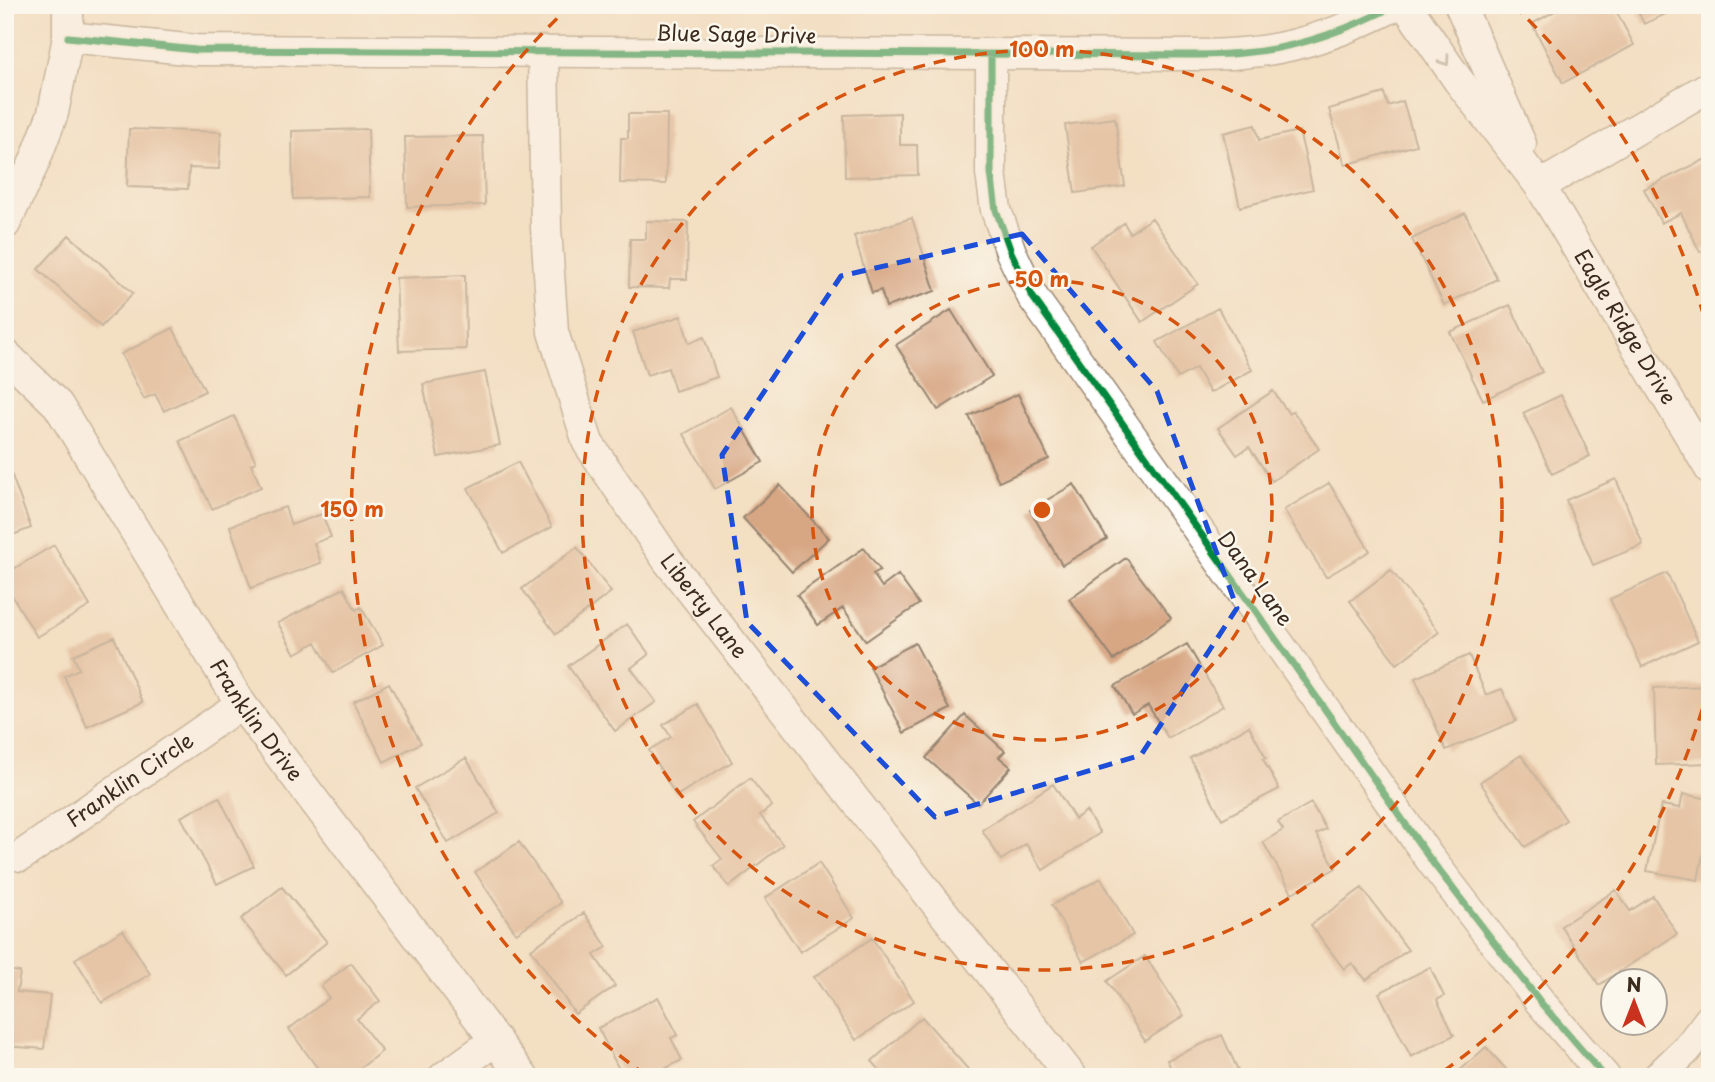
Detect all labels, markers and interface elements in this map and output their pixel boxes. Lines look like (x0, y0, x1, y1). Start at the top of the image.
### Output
street label: Blue Sage Drive (656, 16, 817, 50)
text: 100 m (1009, 32, 1075, 64)
one-way arrow (1437, 53, 1449, 66)
street label: Eagle Ridge Drive (1567, 242, 1686, 410)
text: 50 m (1015, 262, 1069, 294)
text: 150 m (320, 492, 384, 524)
centre of rings (1030, 498, 1054, 522)
street label: Dana Lane (1211, 524, 1302, 632)
street label: Liberty Lane (654, 546, 757, 665)
street label: Franklin Drive (203, 652, 312, 787)
street label: Franklin Circle (59, 723, 199, 834)
north arrow (1600, 967, 1670, 1036)
text: N (1626, 970, 1642, 998)

